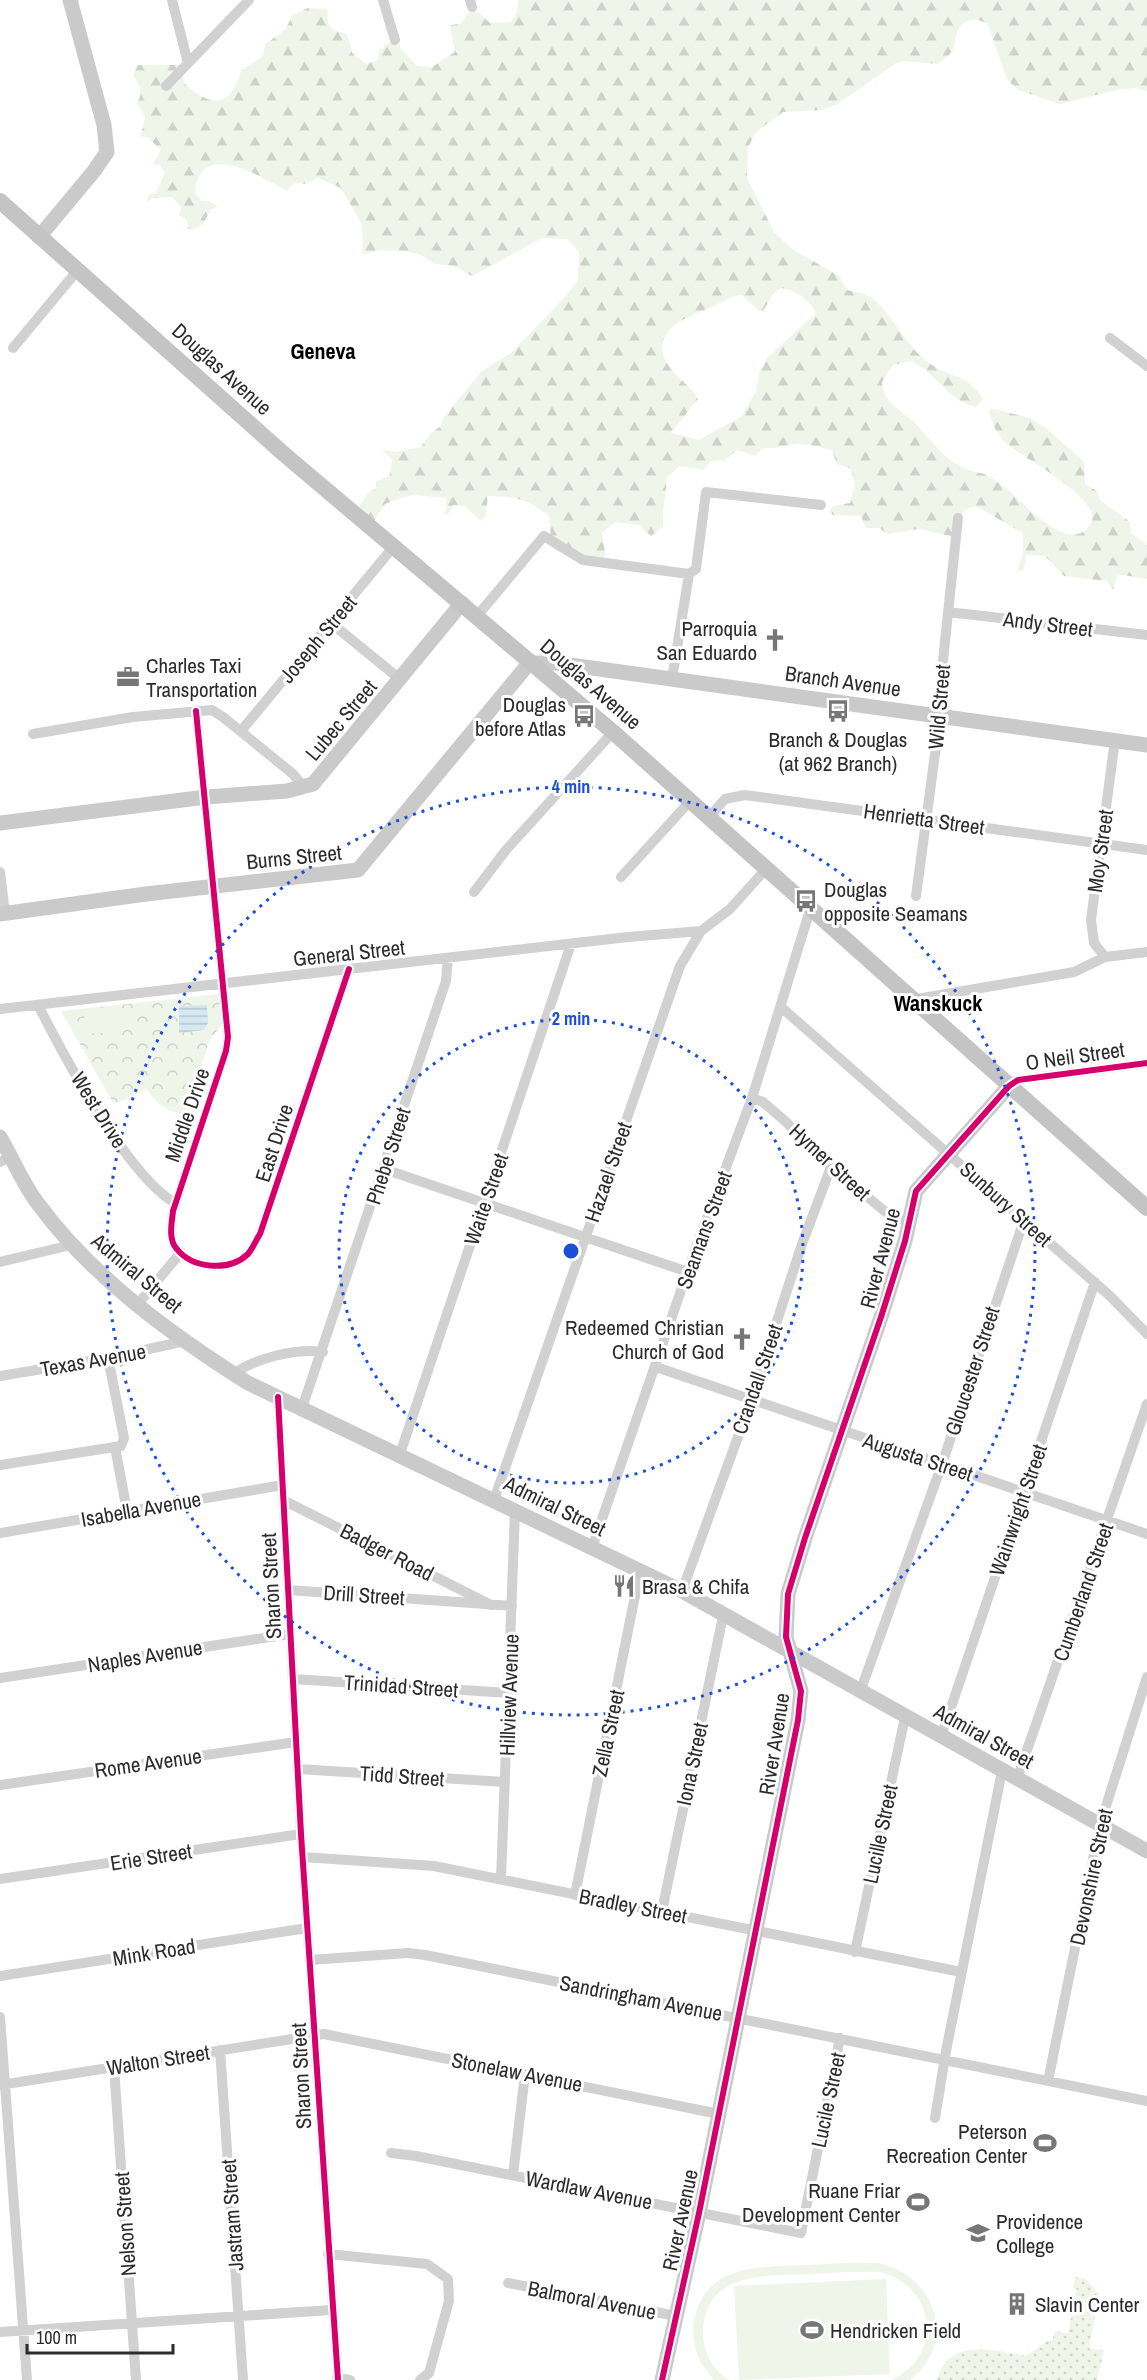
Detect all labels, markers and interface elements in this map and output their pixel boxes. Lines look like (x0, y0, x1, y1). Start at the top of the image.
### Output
street label: Douglas Avenue (166, 316, 278, 422)
district label: Geneva (290, 336, 356, 366)
street label: Joseph Street (273, 589, 363, 689)
street label: Andy Street (1001, 604, 1095, 644)
place label: Parroquia San Eduardo (656, 614, 757, 667)
church icon: Parroquia San Eduardo (762, 627, 788, 653)
street label: Douglas Avenue (534, 632, 648, 736)
place label: Charles Taxi Transportation (146, 651, 257, 704)
street label: Branch Avenue (783, 659, 903, 703)
street label: Wild Street (921, 663, 957, 751)
office icon: Charles Taxi Transportation (115, 664, 141, 690)
street label: Lubec Street (299, 673, 384, 767)
place label: Douglas before Atlas (475, 690, 566, 743)
bus stop icon: Branch & Douglas (at 962 Branch) (825, 698, 851, 724)
bus stop icon: Douglas before Atlas (571, 703, 597, 729)
place label: Branch & Douglas (at 962 Branch) (769, 725, 907, 778)
text: 4 min (552, 774, 590, 799)
street label: Henrietta Street (862, 796, 986, 842)
street label: Moy Street (1080, 808, 1120, 894)
street label: Burns Street (245, 838, 343, 876)
place label: Douglas opposite Seamans (824, 875, 968, 928)
bus stop icon: Douglas opposite Seamans (793, 888, 819, 914)
street label: General Street (292, 933, 406, 973)
district label: Wanskuck (894, 988, 983, 1018)
text: 2 min (552, 1006, 590, 1031)
street label: O Neil Street (1024, 1035, 1127, 1077)
street label: Middle Drive (157, 1064, 217, 1166)
street label: West Drive (64, 1066, 134, 1154)
street label: East Drive (248, 1100, 300, 1186)
street label: Phebe Street (359, 1104, 417, 1208)
street label: Hymer Street (783, 1117, 877, 1207)
street label: Hazael Street (577, 1118, 639, 1226)
street label: Waite Street (457, 1149, 515, 1249)
street label: Sunbury Street (954, 1155, 1059, 1253)
street label: Seamans Street (669, 1167, 739, 1293)
street label: River Avenue (853, 1204, 907, 1312)
street label: Admiral Street (85, 1226, 189, 1320)
centre of rings (561, 1241, 581, 1261)
street label: Gloucester Street (938, 1303, 1007, 1439)
place label: Redeemed Christian Church of God (565, 1313, 724, 1366)
street label: Crandall Street (725, 1320, 789, 1438)
church icon: Redeemed Christian Church of God (729, 1326, 755, 1352)
street label: Texas Avenue (38, 1336, 148, 1384)
street label: Augusta Street (858, 1425, 977, 1488)
street label: Wainwright Street (982, 1440, 1054, 1580)
street label: Admiral Street (498, 1468, 611, 1543)
street label: Isabella Avenue (79, 1484, 203, 1534)
street label: Badger Road (335, 1516, 439, 1588)
street label: Cumberland Street (1046, 1519, 1120, 1665)
street label: Sharon Street (254, 1532, 288, 1640)
place label: Brasa & Chifa (642, 1572, 750, 1601)
restaurant icon: Brasa & Chifa (611, 1573, 637, 1599)
street label: Drill Street (322, 1578, 406, 1612)
street label: Naples Avenue (86, 1633, 204, 1679)
street label: Hillview Avenue (492, 1633, 526, 1757)
street label: Trinidad Street (343, 1668, 459, 1704)
street label: Zella Street (585, 1687, 631, 1779)
street label: River Avenue (752, 1691, 796, 1797)
street label: Admiral Street (928, 1696, 1039, 1775)
street label: Iona Street (669, 1720, 715, 1808)
street label: Rome Avenue (93, 1741, 203, 1785)
street label: Tidd Street (359, 1759, 446, 1793)
street label: Lucille Street (855, 1782, 905, 1886)
street label: Devonshire Street (1062, 1806, 1120, 1948)
street label: Erie Street (108, 1836, 194, 1878)
street label: Bradley Street (577, 1881, 690, 1931)
street label: Mink Road (111, 1931, 197, 1973)
street label: Sandringham Avenue (557, 1968, 725, 2028)
street label: Sharon Street (284, 2022, 318, 2130)
street label: Walton Street (105, 2038, 212, 2082)
street label: Stonelaw Avenue (449, 2045, 585, 2099)
street label: Lucile Street (804, 2049, 852, 2150)
place label: Peterson Recreation Center (886, 2117, 1027, 2170)
sports icon: Peterson Recreation Center (1032, 2130, 1058, 2156)
street label: Jastram Street (214, 2158, 250, 2272)
street label: Wardlaw Avenue (523, 2164, 655, 2216)
street label: River Avenue (655, 2167, 705, 2273)
street label: Nelson Street (107, 2171, 143, 2277)
place label: Ruane Friar Development Center (742, 2176, 900, 2229)
sports icon: Ruane Friar Development Center (905, 2189, 931, 2215)
place label: Providence College (996, 2207, 1083, 2260)
school or university icon: Providence College (965, 2220, 991, 2246)
street label: Balmoral Avenue (525, 2273, 659, 2327)
place label: Slavin Center (1035, 2290, 1140, 2319)
building icon: Slavin Center (1004, 2291, 1030, 2317)
place label: Hendricken Field (830, 2316, 961, 2345)
scale bar (27, 2317, 172, 2355)
sports icon: Hendricken Field (799, 2317, 825, 2343)
text: 100 m (36, 2325, 77, 2350)

